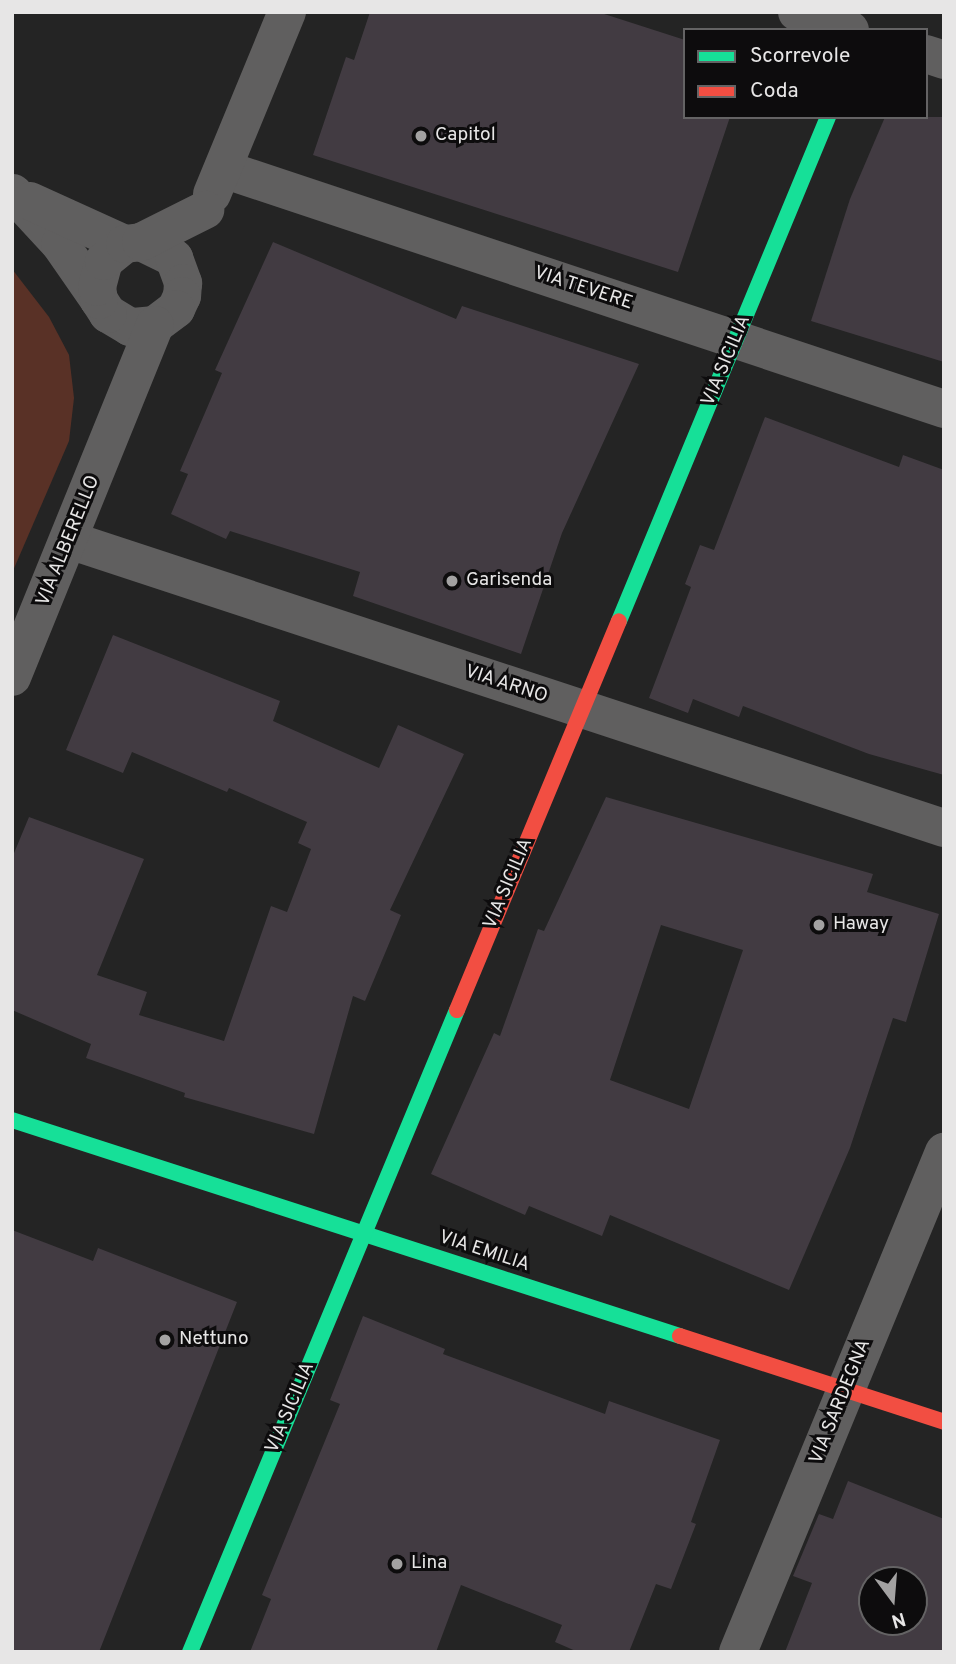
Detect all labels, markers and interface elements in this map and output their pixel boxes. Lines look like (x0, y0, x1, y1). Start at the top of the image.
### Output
legend (683, 28, 928, 119)
text: Scorrevole (750, 43, 850, 70)
text: Coda (750, 78, 799, 105)
place label: Capitol (435, 125, 496, 147)
marker: Capitol (413, 128, 429, 144)
street label: VIA TEVERE (530, 262, 636, 316)
street label: VIA SICILIA (697, 312, 757, 410)
street label: VIA ALBERELLO (32, 472, 106, 610)
place label: Garisenda (466, 570, 552, 592)
marker: Garisenda (444, 573, 460, 589)
street label: VIA ARNO (461, 661, 551, 709)
street label: VIA SICILIA (479, 835, 539, 933)
place label: Haway (833, 914, 889, 936)
marker: Haway (811, 917, 827, 933)
street label: VIA EMILIA (435, 1226, 533, 1278)
place label: Nettuno (179, 1329, 249, 1351)
marker: Nettuno (157, 1332, 173, 1348)
street label: VIA SARDEGNA (805, 1336, 877, 1468)
street label: VIA SICILIA (261, 1359, 321, 1457)
place label: Lina (411, 1553, 447, 1575)
marker: Lina (389, 1556, 405, 1572)
north arrow (858, 1566, 928, 1636)
text: N (888, 1606, 908, 1633)

